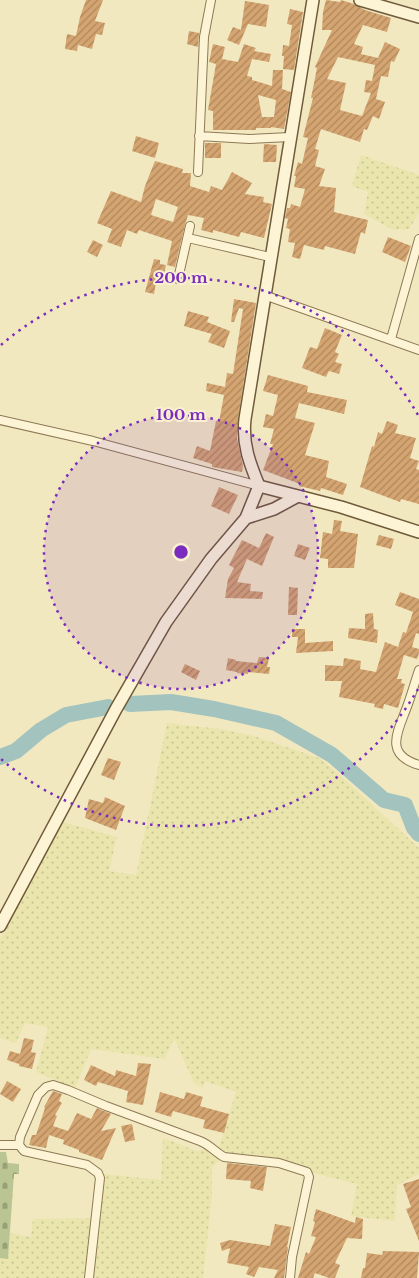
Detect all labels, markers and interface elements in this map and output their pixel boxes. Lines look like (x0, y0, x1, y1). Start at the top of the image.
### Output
text: 200 m (155, 268, 208, 287)
text: 100 m (156, 405, 206, 424)
centre of rings (172, 543, 190, 561)

